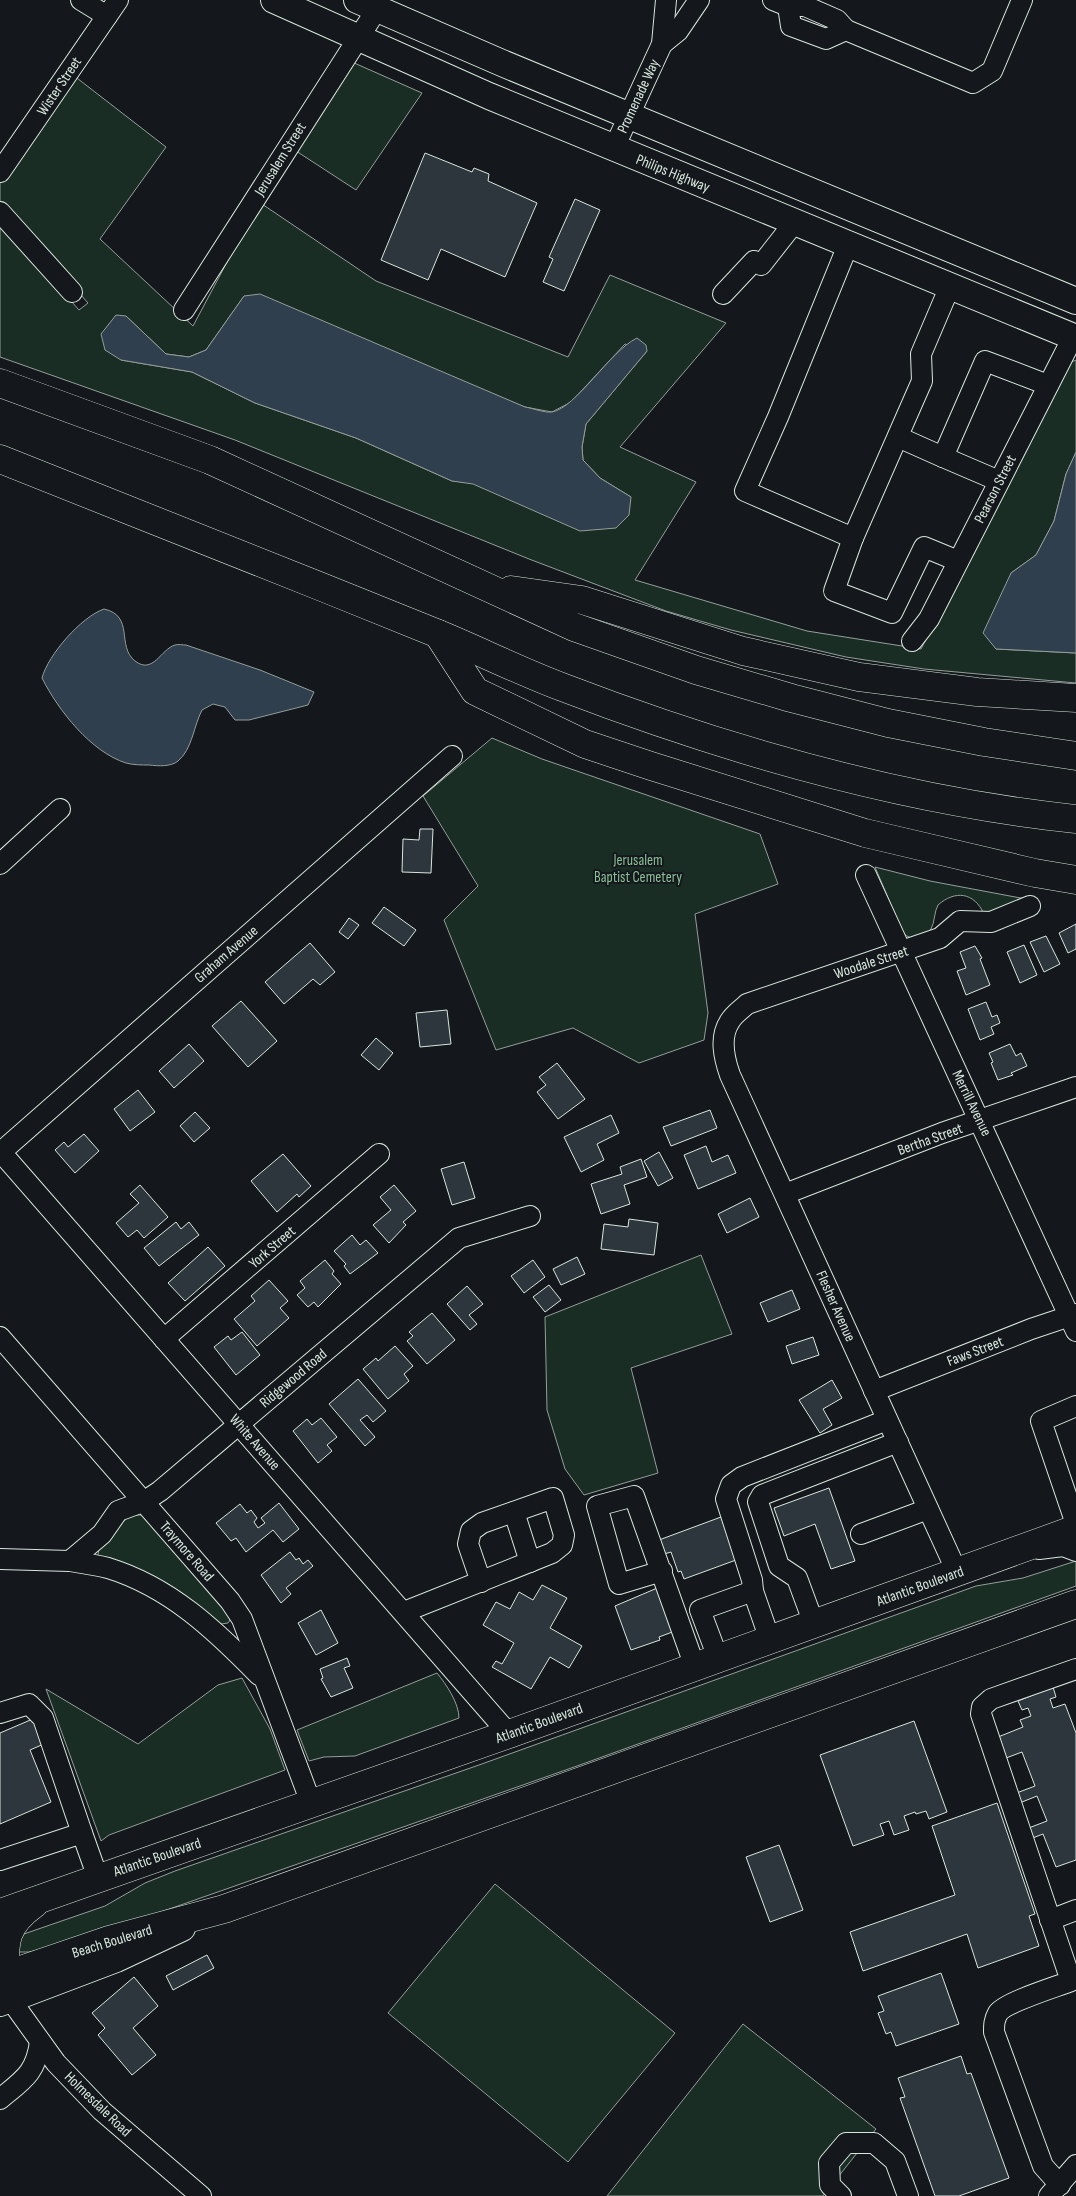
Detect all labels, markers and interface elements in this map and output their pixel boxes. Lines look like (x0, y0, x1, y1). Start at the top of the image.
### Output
street label: Wister Street (33, 53, 86, 119)
street label: Promenade Way (613, 56, 664, 136)
street label: Jerusalem Street (250, 119, 311, 200)
street label: Philips Highway (633, 150, 713, 197)
street label: Pearson Street (970, 451, 1021, 527)
park label: Jerusalem Baptist Cemetery (594, 851, 682, 887)
street label: Graham Avenue (191, 922, 262, 987)
street label: Woodale Street (832, 941, 911, 983)
street label: Merrill Avenue (947, 1067, 996, 1139)
street label: Bertha Street (895, 1119, 966, 1160)
street label: York Street (245, 1222, 300, 1273)
street label: Flesher Avenue (811, 1268, 860, 1345)
street label: Faws Street (944, 1332, 1006, 1371)
street label: Ridgewood Road (256, 1345, 331, 1412)
street label: White Avenue (225, 1410, 284, 1474)
street label: Traymore Road (155, 1517, 218, 1585)
street label: Atlantic Boulevard (873, 1562, 966, 1611)
street label: Atlantic Boulevard (492, 1699, 585, 1748)
street label: Atlantic Boulevard (110, 1834, 203, 1882)
street label: Beach Boulevard (70, 1920, 155, 1963)
street label: Holmesdale Road (60, 2068, 135, 2141)

